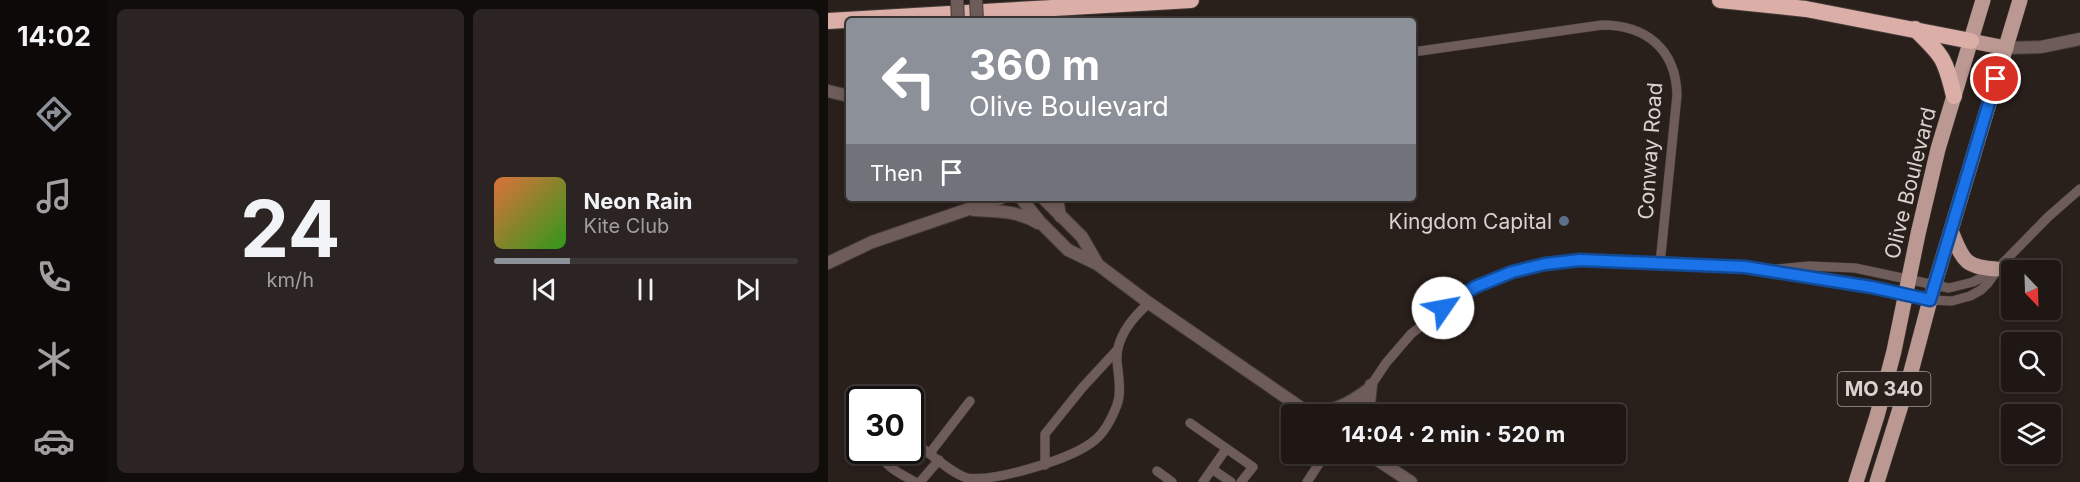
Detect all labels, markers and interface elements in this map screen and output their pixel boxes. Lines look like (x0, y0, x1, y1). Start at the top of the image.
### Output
text: 14:02 (17, 20, 91, 53)
text: 360 m (969, 39, 1100, 90)
icon: left (870, 42, 948, 120)
pin (1970, 53, 2021, 104)
icon: arrive (1979, 62, 2012, 95)
street label: Conway Road (1633, 82, 1667, 220)
text: Olive Boulevard (969, 90, 1169, 123)
icon: directions (33, 93, 75, 135)
street label: Olive Boulevard (1879, 105, 1941, 261)
icon: arrive (935, 156, 968, 189)
text: Then (870, 160, 923, 186)
icon: music (33, 175, 75, 217)
text: 24 (240, 181, 341, 276)
text: Neon Rain (584, 188, 693, 214)
place label: Kingdom Capital (1389, 209, 1552, 234)
text: Kite Club (584, 214, 669, 238)
marker: Kingdom Capital (1557, 214, 1571, 228)
icon: phone (33, 256, 75, 298)
north arrow (2001, 260, 2061, 320)
map controls (2001, 260, 2061, 464)
text: km/h (266, 268, 314, 292)
icon: previous (528, 273, 561, 306)
icon: pause (629, 273, 662, 306)
icon: next (731, 273, 764, 306)
position arrow (1411, 276, 1475, 340)
button: search (2001, 332, 2061, 392)
icon: climate (33, 338, 75, 380)
road number: MO 340 (1838, 372, 1930, 406)
speed limit sign: 30 (846, 386, 924, 464)
button: layers (2001, 404, 2061, 464)
icon: car (33, 420, 75, 462)
text: 14:04 · 2 min · 520 m (1342, 421, 1565, 447)

